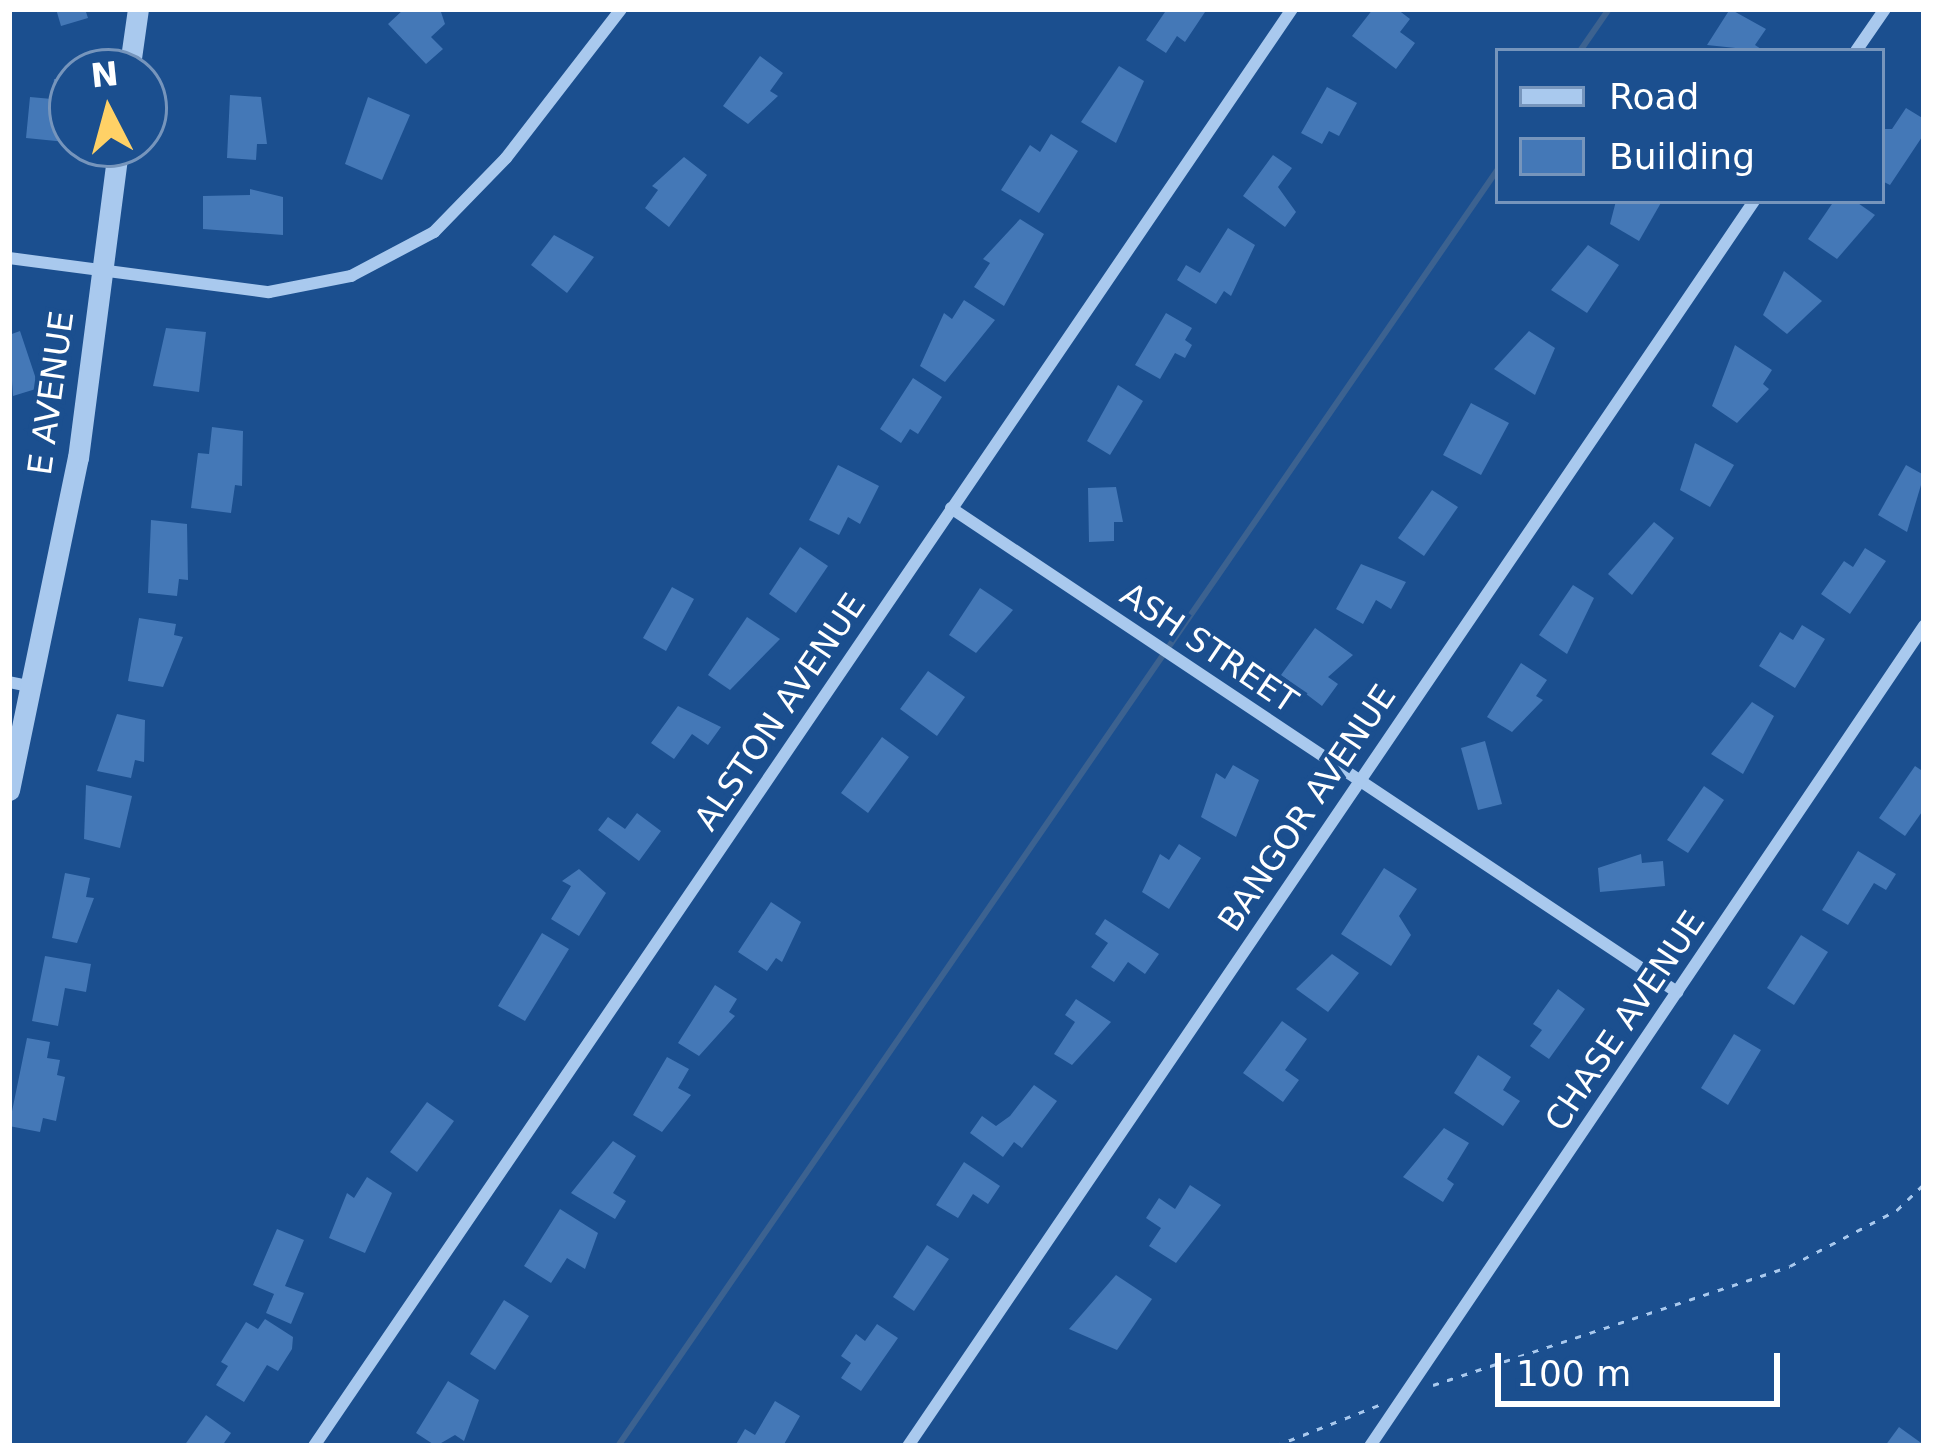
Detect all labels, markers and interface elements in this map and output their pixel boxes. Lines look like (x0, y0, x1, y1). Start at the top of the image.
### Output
north arrow (48, 48, 168, 168)
legend (1495, 48, 1885, 204)
text: N (89, 54, 120, 96)
text: Road (1609, 76, 1699, 117)
text: Building (1609, 136, 1755, 177)
street label: E AVENUE (20, 309, 82, 477)
street label: ASH STREET (1113, 574, 1305, 722)
street label: ALSTON AVENUE (686, 586, 874, 838)
street label: BANGOR AVENUE (1210, 677, 1404, 939)
street label: CHASE AVENUE (1537, 904, 1713, 1138)
scale bar (1501, 1329, 1786, 1403)
text: 100 m (1516, 1353, 1631, 1394)

